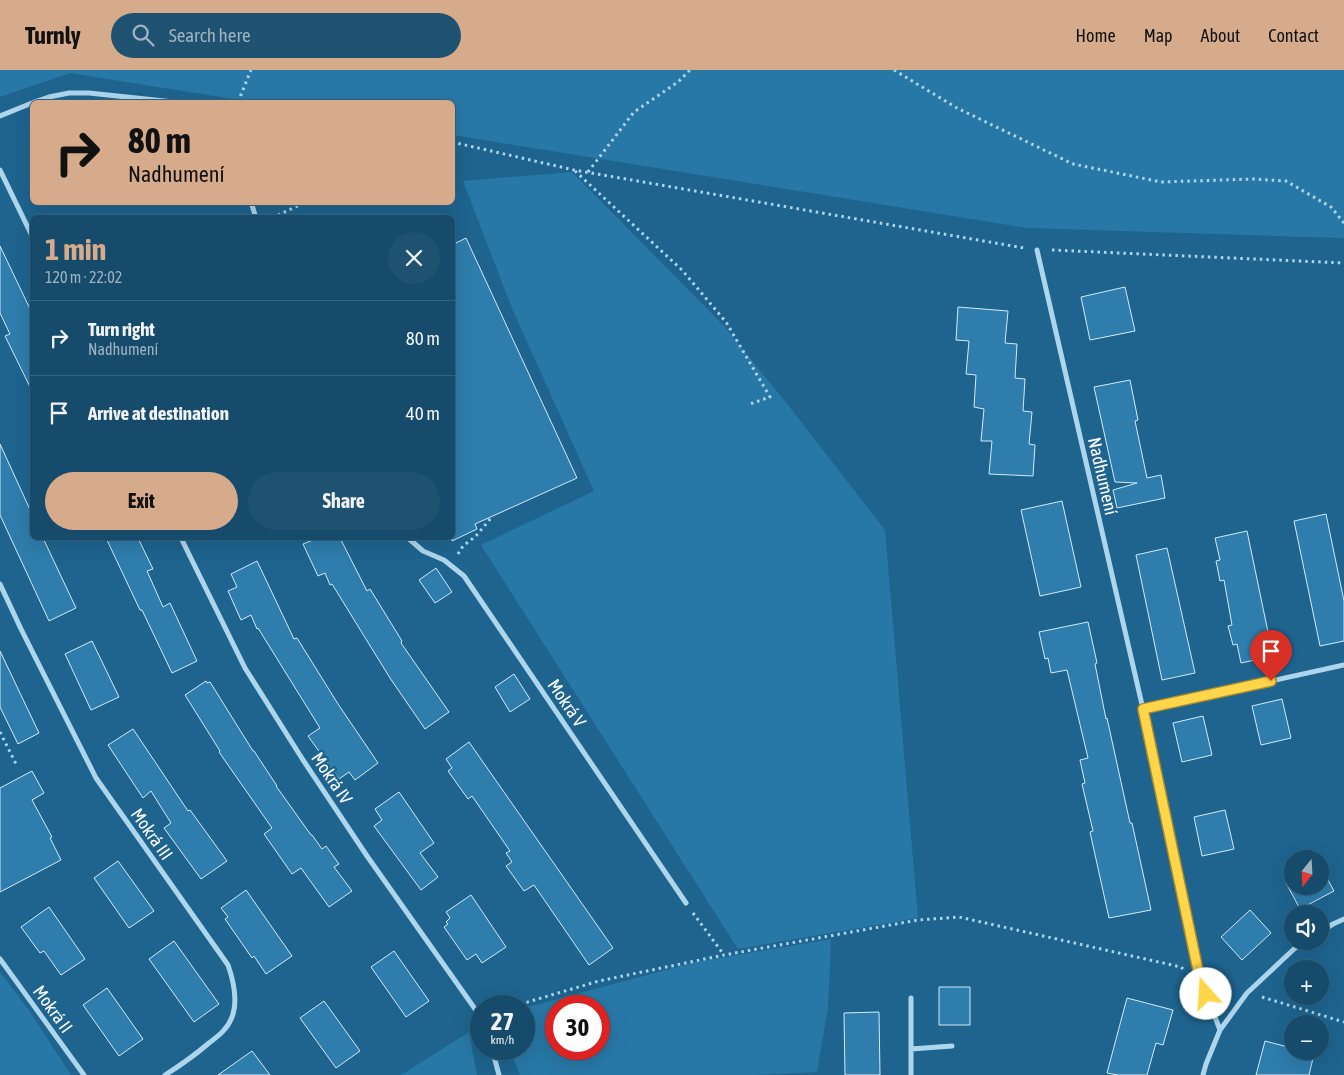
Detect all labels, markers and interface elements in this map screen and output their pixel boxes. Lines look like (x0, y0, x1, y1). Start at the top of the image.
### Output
search box (111, 13, 461, 58)
icon: search (129, 21, 157, 49)
text: Turnly (25, 22, 81, 49)
text: Search here (169, 24, 251, 46)
text: Home (1076, 25, 1116, 46)
text: Map (1144, 25, 1173, 46)
text: About (1201, 25, 1240, 46)
text: Contact (1268, 25, 1319, 46)
icon: right (45, 120, 110, 185)
text: 80 m (128, 120, 191, 160)
text: Nadhumení (128, 161, 225, 187)
text: 1 min (45, 232, 106, 266)
button: close (388, 232, 440, 284)
text: 120 m · 22:02 (45, 268, 122, 286)
text: Turn right (88, 318, 155, 340)
icon: right (45, 324, 73, 352)
text: 80 m (406, 327, 440, 349)
text: Nadhumení (88, 340, 158, 358)
icon: arrive (45, 399, 73, 427)
text: Arrive at destination (88, 402, 229, 424)
text: 40 m (406, 402, 440, 424)
street label: Nadhumení (1084, 435, 1122, 517)
button: Exit (45, 472, 238, 530)
button: Share (248, 472, 440, 530)
pin (1250, 630, 1292, 681)
icon: arrive (1257, 637, 1285, 665)
street label: Mokrá V (543, 675, 591, 731)
street label: Mokrá IV (307, 748, 357, 808)
street label: Mokrá III (127, 804, 177, 864)
north arrow (1284, 850, 1329, 895)
map controls (1284, 850, 1329, 1060)
button: sound (1284, 905, 1329, 950)
button: + (1284, 960, 1329, 1005)
position arrow (1179, 967, 1231, 1019)
street label: Mokrá II (29, 981, 77, 1037)
speed limit sign: 30 (545, 995, 610, 1060)
text: 27 (491, 1007, 514, 1035)
button: − (1284, 1015, 1329, 1060)
text: km/h (491, 1033, 514, 1047)

